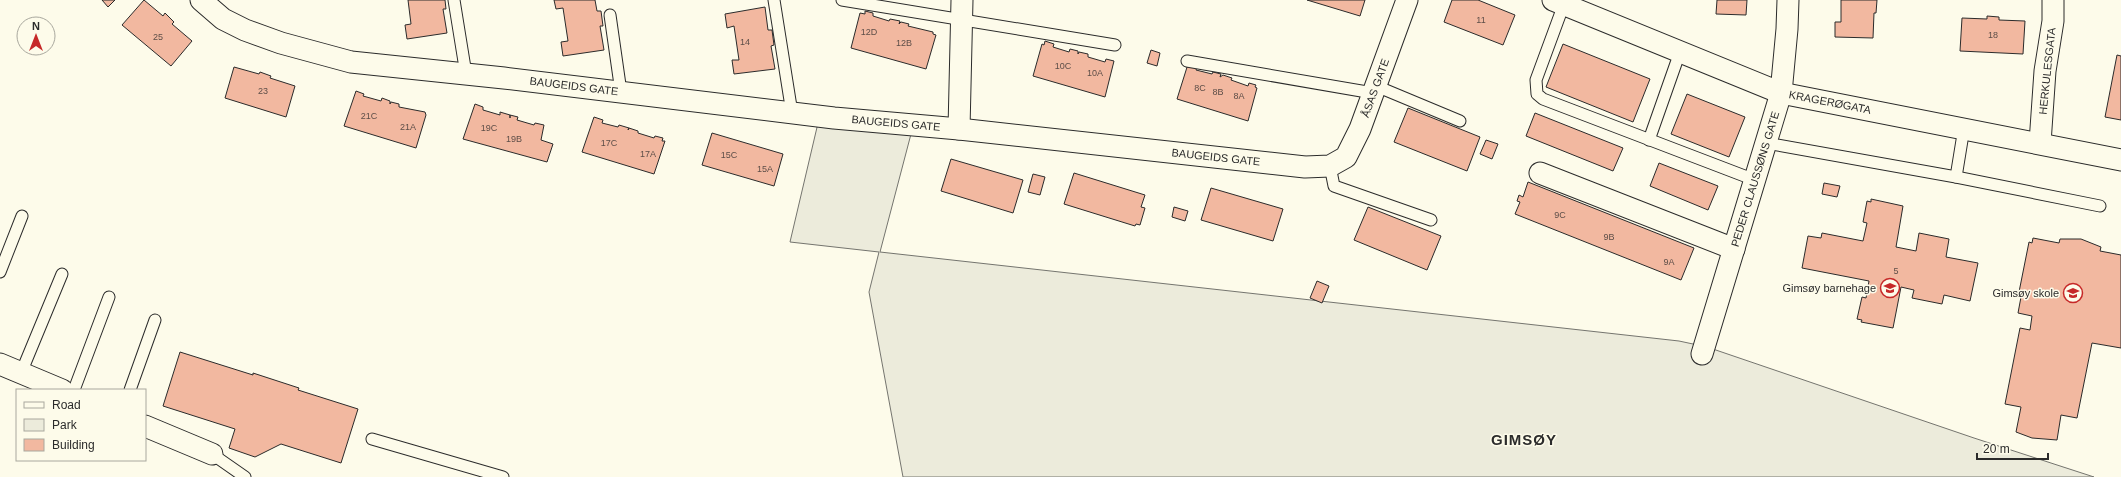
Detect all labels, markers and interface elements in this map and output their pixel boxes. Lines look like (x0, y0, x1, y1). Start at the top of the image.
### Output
house number: 11 (1476, 15, 1486, 25)
north arrow (16, 16, 56, 56)
text: N (32, 20, 40, 32)
street label: HERKULESGATA (2036, 26, 2058, 115)
house number: 12D (861, 27, 878, 37)
house number: 18 (1988, 30, 1998, 40)
house number: 25 (153, 32, 163, 42)
house number: 14 (740, 37, 750, 47)
house number: 12B (896, 38, 912, 48)
street label: ÅSAS GATE (1359, 57, 1391, 119)
house number: 10C (1055, 61, 1072, 71)
house number: 10A (1087, 68, 1103, 78)
street label: BAUGEIDS GATE (529, 75, 619, 97)
house number: 8C (1194, 83, 1206, 93)
house number: 23 (258, 86, 268, 96)
house number: 8B (1212, 87, 1224, 97)
street label: KRAGERØGATA (1788, 88, 1873, 116)
house number: 8A (1233, 91, 1245, 101)
street label: PEDER CLAUSSØNS GATE (1729, 110, 1781, 248)
house number: 21C (361, 111, 378, 121)
street label: BAUGEIDS GATE (851, 113, 941, 133)
house number: 21A (400, 122, 416, 132)
house number: 19C (481, 123, 498, 133)
house number: 19B (506, 134, 522, 144)
house number: 17C (601, 138, 618, 148)
street label: BAUGEIDS GATE (1171, 146, 1261, 168)
house number: 17A (640, 149, 656, 159)
house number: 15C (721, 150, 738, 160)
house number: 15A (757, 164, 773, 174)
house number: 9C (1554, 210, 1566, 220)
house number: 9B (1603, 232, 1615, 242)
house number: 9A (1663, 257, 1675, 267)
house number: 5 (1893, 266, 1899, 276)
school or university icon: Gimsøy barnehage (1879, 277, 1901, 299)
place label: Gimsøy barnehage (1782, 282, 1876, 294)
school or university icon: Gimsøy skole (2062, 282, 2084, 304)
place label: Gimsøy skole (1992, 287, 2059, 299)
legend (16, 389, 146, 461)
text: Road (52, 398, 81, 412)
text: Park (52, 418, 78, 432)
district label: GIMSØY (1491, 431, 1557, 448)
scale bar (1977, 435, 2048, 461)
text: Building (52, 438, 95, 452)
text: 20 m (1983, 442, 2010, 456)

